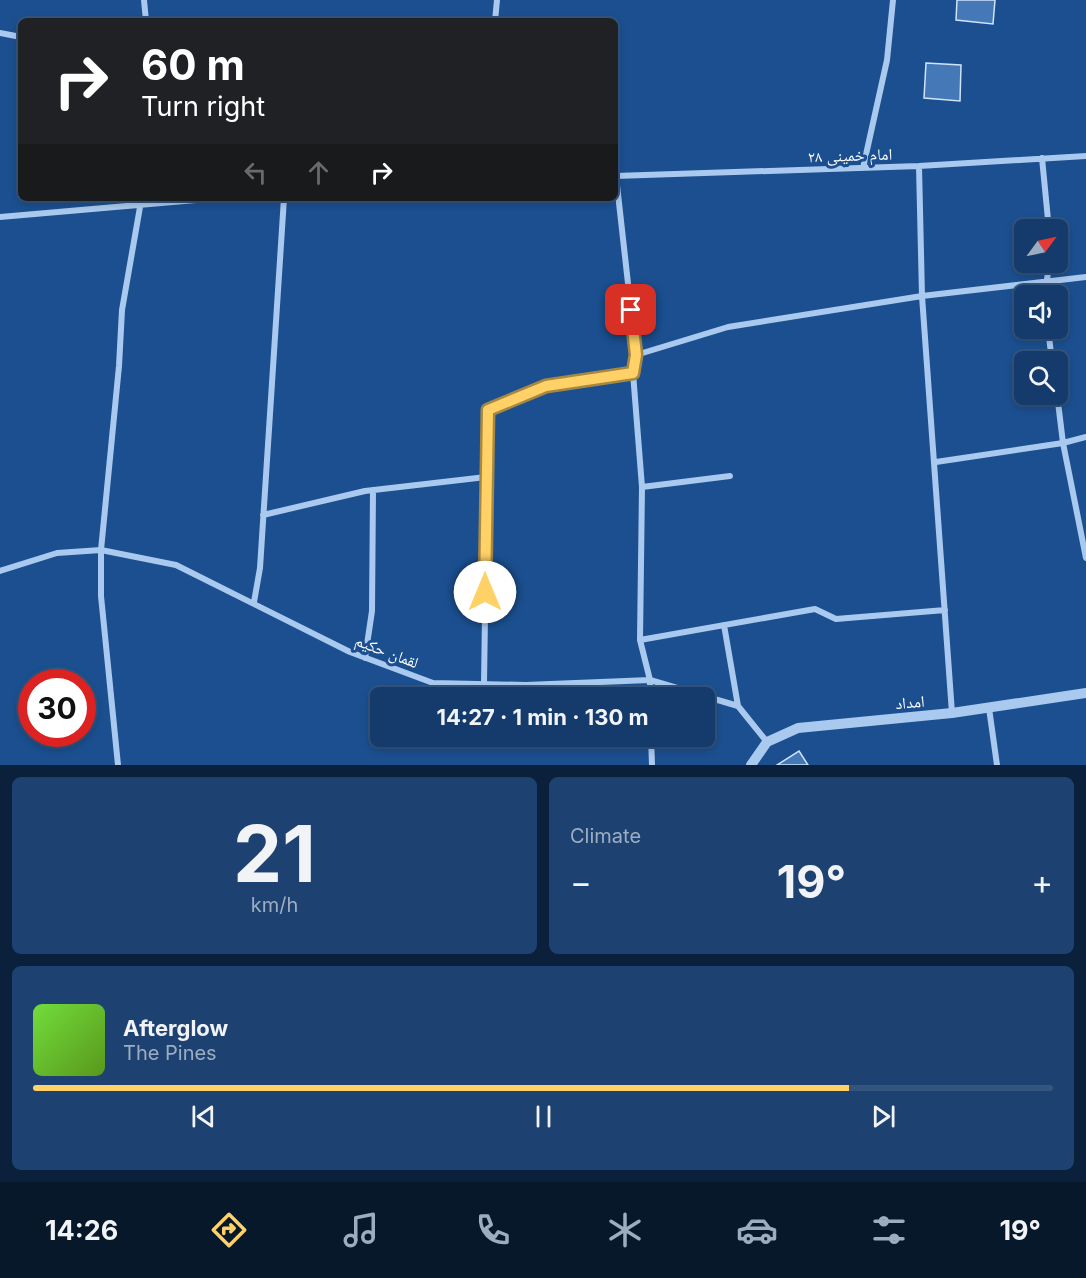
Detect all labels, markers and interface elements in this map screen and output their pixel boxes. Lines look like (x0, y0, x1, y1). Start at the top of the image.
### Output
text: 60 m (141, 39, 245, 90)
icon: right (42, 42, 120, 120)
text: Turn right (141, 90, 265, 123)
street label: امام خمینی ۲۸ (807, 144, 893, 167)
icon: left (239, 156, 272, 189)
icon: ahead (302, 156, 335, 189)
icon: right (365, 156, 398, 189)
north arrow (1014, 219, 1068, 273)
map controls (1014, 219, 1068, 405)
pin (605, 284, 656, 335)
button: sound (1014, 285, 1068, 339)
icon: arrive (614, 293, 647, 326)
button: search (1014, 351, 1068, 405)
position arrow (453, 560, 517, 624)
street label: لقمان حکیم (352, 630, 421, 673)
speed limit sign: 30 (18, 669, 96, 747)
street label: امداد (895, 691, 925, 713)
text: 14:27 · 1 min · 130 m (436, 704, 649, 730)
text: 21 (233, 806, 316, 901)
text: Climate (570, 824, 641, 848)
text: 19° (777, 854, 846, 909)
text: − (570, 862, 592, 902)
text: + (1031, 862, 1053, 902)
text: km/h (251, 893, 298, 917)
text: Afterglow (123, 1015, 228, 1041)
text: The Pines (123, 1041, 217, 1065)
icon: previous (187, 1100, 220, 1133)
icon: pause (527, 1100, 560, 1133)
icon: next (867, 1100, 900, 1133)
icon: directions (208, 1209, 250, 1251)
icon: music (340, 1209, 382, 1251)
icon: phone (472, 1209, 514, 1251)
icon: climate (604, 1209, 646, 1251)
icon: car (736, 1209, 778, 1251)
icon: filters (868, 1209, 910, 1251)
text: 14:26 (45, 1214, 118, 1247)
text: 19° (999, 1214, 1041, 1247)

